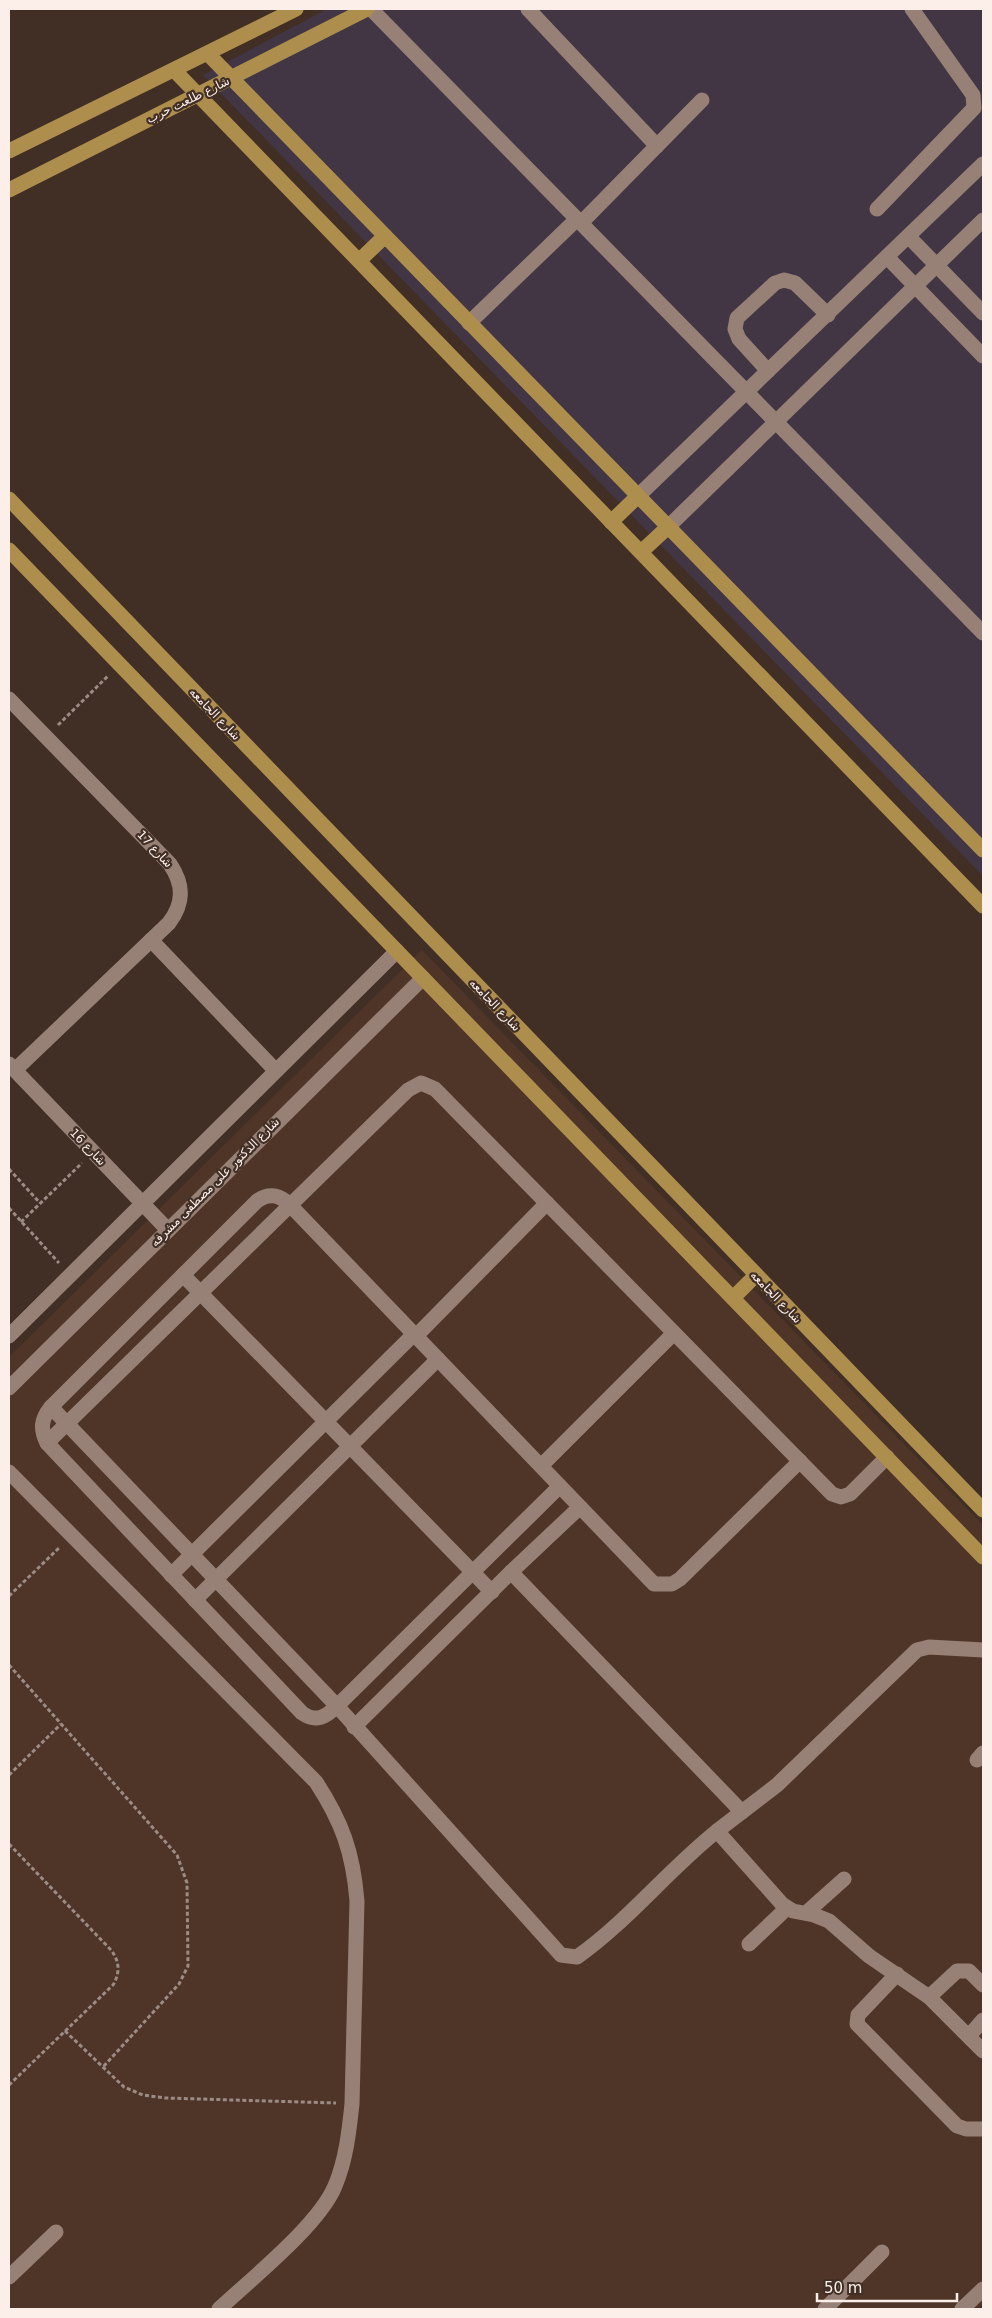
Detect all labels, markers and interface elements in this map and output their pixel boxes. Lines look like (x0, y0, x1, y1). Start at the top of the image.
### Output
street label: شارع طلعت حرب (144, 74, 232, 127)
street label: شارع الجامعه (186, 685, 243, 744)
street label: شارع 17 (134, 827, 176, 871)
street label: شارع الجامعه (466, 976, 523, 1035)
street label: شارع الدكتور على مصطفى مشرفه (148, 1115, 283, 1250)
street label: شارع 16 (66, 1126, 109, 1169)
street label: شارع الجامعه (747, 1268, 804, 1327)
scale bar (817, 2270, 957, 2302)
text: 50 m (824, 2279, 862, 2297)

